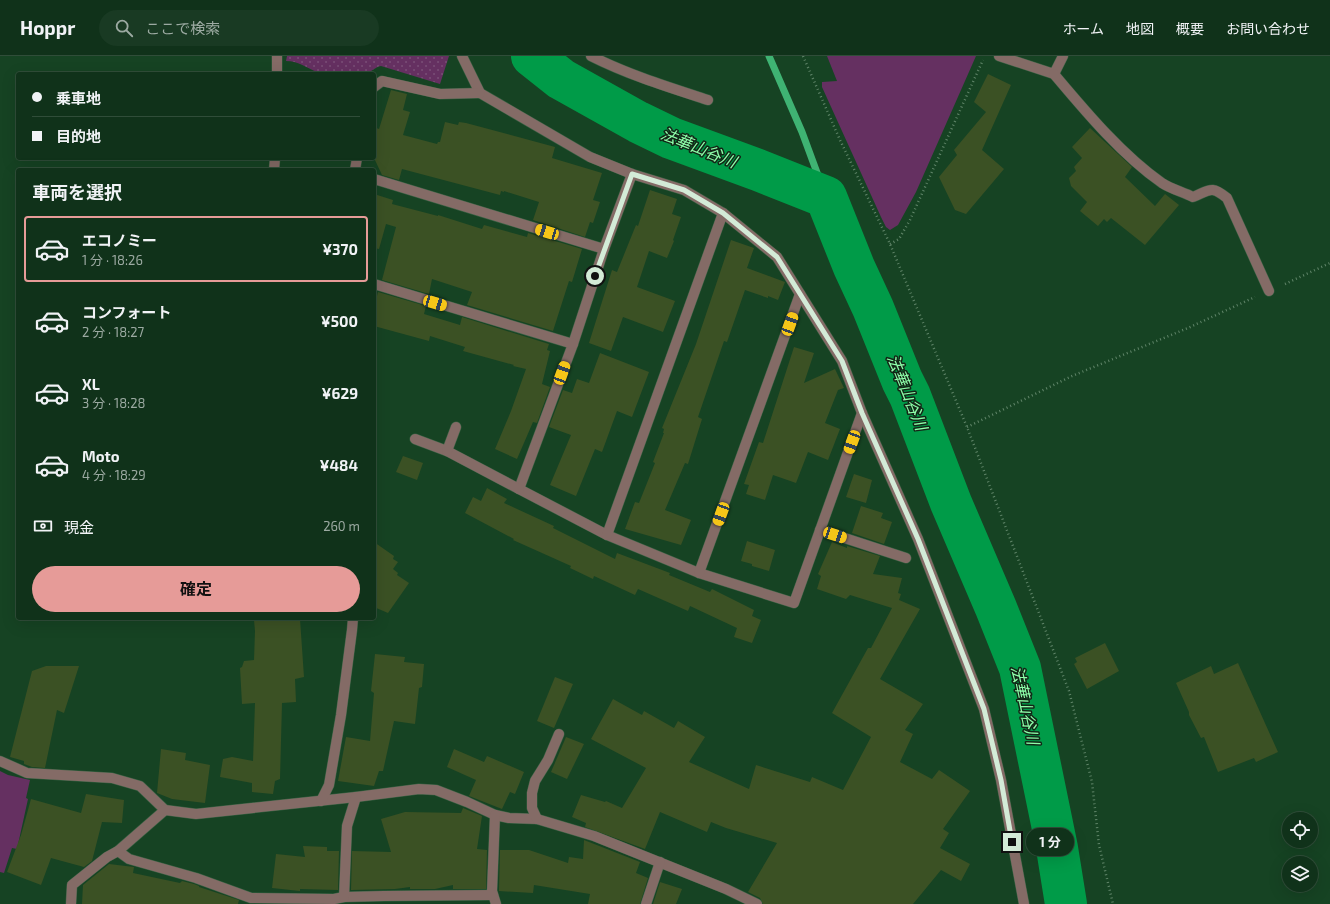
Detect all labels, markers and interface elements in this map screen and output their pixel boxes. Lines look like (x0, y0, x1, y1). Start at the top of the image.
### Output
search box (99, 10, 379, 46)
text: Hoppr (20, 16, 75, 39)
icon: search (113, 17, 135, 39)
text: ここで検索 (145, 19, 220, 37)
text: ホーム (1062, 20, 1104, 37)
text: 地図 (1126, 20, 1154, 37)
text: 概要 (1176, 20, 1204, 37)
text: お問い合わせ (1226, 20, 1310, 37)
text: 乗車地 (56, 89, 101, 107)
water label: 法華山谷川 (658, 123, 741, 172)
text: 目的地 (56, 127, 101, 145)
text: 車両を選択 (32, 181, 122, 203)
car (534, 223, 560, 241)
icon: car (34, 231, 70, 267)
text: エコノミー (82, 231, 157, 249)
text: ¥370 (322, 240, 358, 258)
text: 1 分 · 18:26 (82, 252, 143, 268)
route start (586, 267, 604, 285)
car (422, 294, 448, 312)
icon: car (34, 303, 70, 339)
text: コンフォート (82, 303, 172, 321)
car (780, 311, 800, 337)
text: ¥500 (321, 312, 358, 330)
text: 2 分 · 18:27 (82, 324, 144, 340)
water label: 法華山谷川 (884, 351, 933, 434)
car (552, 360, 572, 386)
icon: car (34, 375, 70, 411)
text: XL (82, 375, 100, 393)
text: ¥629 (322, 384, 358, 402)
text: 3 分 · 18:28 (82, 395, 145, 411)
car (842, 429, 862, 455)
icon: car (34, 447, 70, 483)
text: Moto (82, 447, 120, 465)
text: ¥484 (320, 456, 358, 474)
text: 4 分 · 18:29 (82, 467, 146, 483)
car (711, 501, 731, 527)
icon: cash (32, 515, 54, 537)
text: 現金 (64, 518, 94, 536)
text: 260 m (323, 518, 360, 534)
car (822, 526, 848, 544)
button: 確定 (32, 566, 360, 612)
water label: 法華山谷川 (1008, 664, 1044, 748)
map controls (1282, 812, 1318, 892)
button: locate (1282, 812, 1318, 848)
callout: 1 分 (1026, 828, 1074, 856)
route end (1003, 833, 1021, 851)
text: 1 分 (1039, 834, 1061, 850)
button: layers (1282, 856, 1318, 892)

